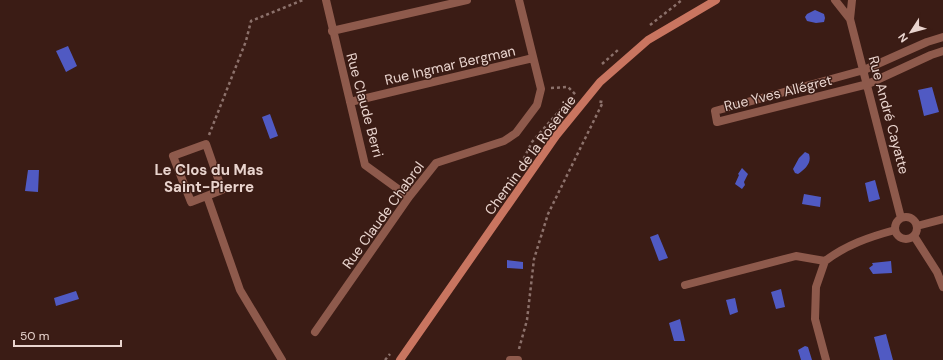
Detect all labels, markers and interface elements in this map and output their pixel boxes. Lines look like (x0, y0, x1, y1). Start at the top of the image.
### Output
north arrow (891, 12, 931, 52)
text: N (895, 31, 911, 45)
street label: Rue Ingmar Bergman (383, 41, 517, 89)
street label: Rue Claude Berri (342, 51, 388, 159)
street label: Rue André Cayatte (865, 54, 913, 176)
street label: Rue Yves Allégret (722, 71, 834, 115)
street label: Chemin de la Roseraie (480, 91, 580, 218)
street label: Rue Claude Chabrol (338, 158, 428, 272)
district label: Le Clos du Mas Saint-Pierre (155, 160, 263, 197)
scale bar (14, 322, 121, 348)
text: 50 m (20, 328, 49, 344)

